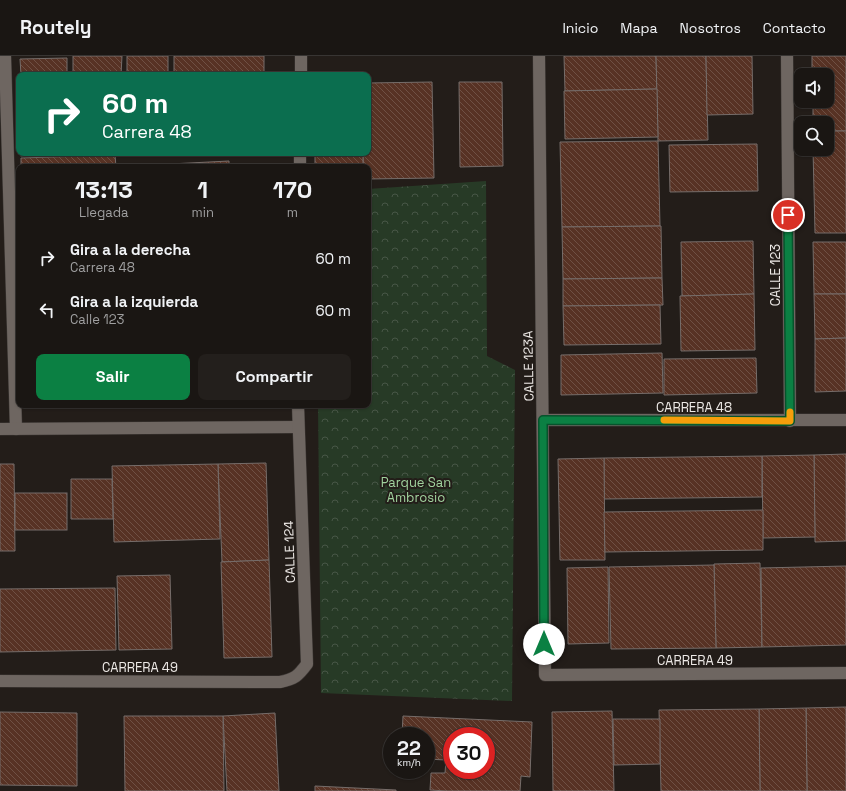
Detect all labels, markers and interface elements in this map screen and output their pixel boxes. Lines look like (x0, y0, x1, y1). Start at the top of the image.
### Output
text: Routely (20, 15, 91, 40)
text: Inicio (562, 19, 598, 37)
text: Mapa (620, 19, 658, 37)
text: Nosotros (680, 19, 741, 37)
text: Contacto (763, 19, 826, 37)
map controls (794, 68, 834, 156)
button: sound (794, 68, 834, 108)
text: 60 m (102, 85, 168, 121)
icon: right (36, 88, 88, 140)
button: search (794, 116, 834, 156)
text: Carrera 48 (102, 120, 192, 143)
text: 13:13 (75, 174, 133, 205)
text: 1 (197, 174, 208, 205)
text: 170 (273, 174, 312, 205)
pin (771, 198, 805, 232)
text: Llegada (79, 204, 129, 221)
text: min (192, 204, 214, 221)
text: m (287, 204, 298, 221)
icon: arrive (777, 204, 799, 226)
text: Gira a la derecha (70, 240, 190, 259)
street label: CALLE 123 (767, 244, 784, 306)
icon: right (36, 247, 58, 269)
text: 60 m (315, 249, 351, 268)
text: Carrera 48 (70, 259, 135, 276)
text: Gira a la izquierda (70, 292, 198, 311)
icon: left (36, 299, 58, 321)
text: 60 m (315, 301, 351, 320)
text: Calle 123 (70, 311, 124, 328)
street label: CALLE 123A (519, 331, 538, 401)
button: Salir (36, 354, 190, 400)
button: Compartir (198, 354, 351, 400)
street label: CARRERA 48 (656, 399, 732, 416)
park label: Parque San Ambrosio (381, 474, 451, 506)
street label: CALLE 124 (280, 521, 299, 583)
position arrow (523, 623, 565, 665)
street label: CARRERA 49 (657, 652, 733, 669)
street label: CARRERA 49 (102, 659, 178, 676)
speed limit sign: 30 (443, 727, 495, 779)
text: 22 (397, 735, 421, 761)
text: km/h (397, 756, 421, 769)

